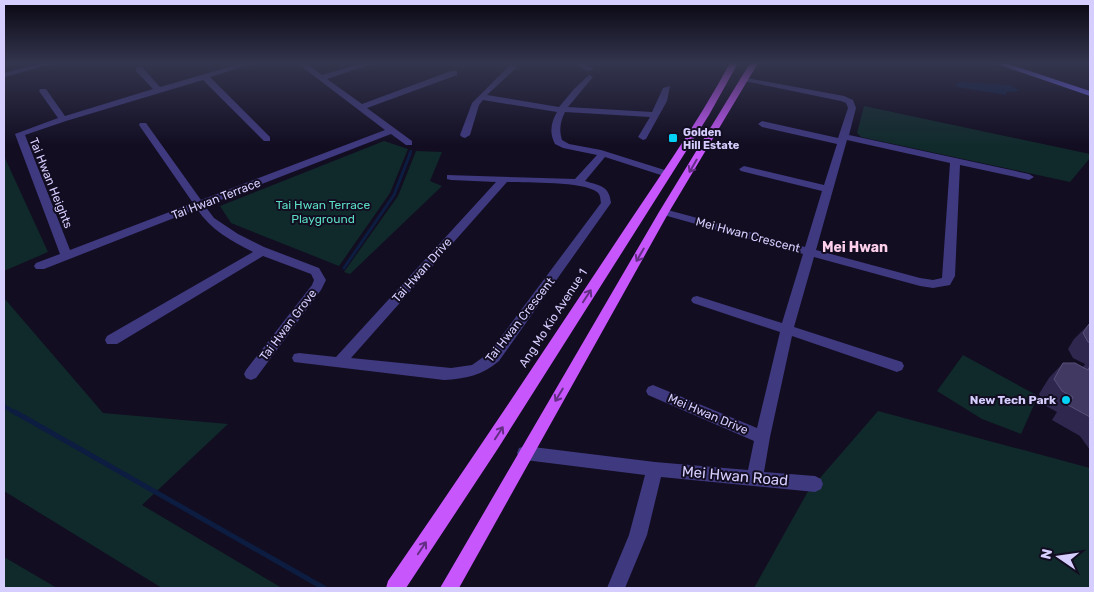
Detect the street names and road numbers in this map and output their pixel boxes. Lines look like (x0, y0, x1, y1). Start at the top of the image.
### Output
street label: Tai Hwan Heights (26, 136, 76, 230)
street label: Tai Hwan Terrace (169, 175, 263, 222)
street label: Mei Hwan Crescent (694, 214, 802, 256)
street label: Tai Hwan Drive (389, 235, 455, 305)
street label: Ang Mo Kio Avenue 1 (516, 266, 590, 370)
street label: Tai Hwan Crescent (483, 275, 558, 365)
street label: Tai Hwan Grove (257, 286, 320, 363)
street label: Mei Hwan Drive (666, 391, 750, 437)
street label: Mei Hwan Road (681, 462, 789, 490)

